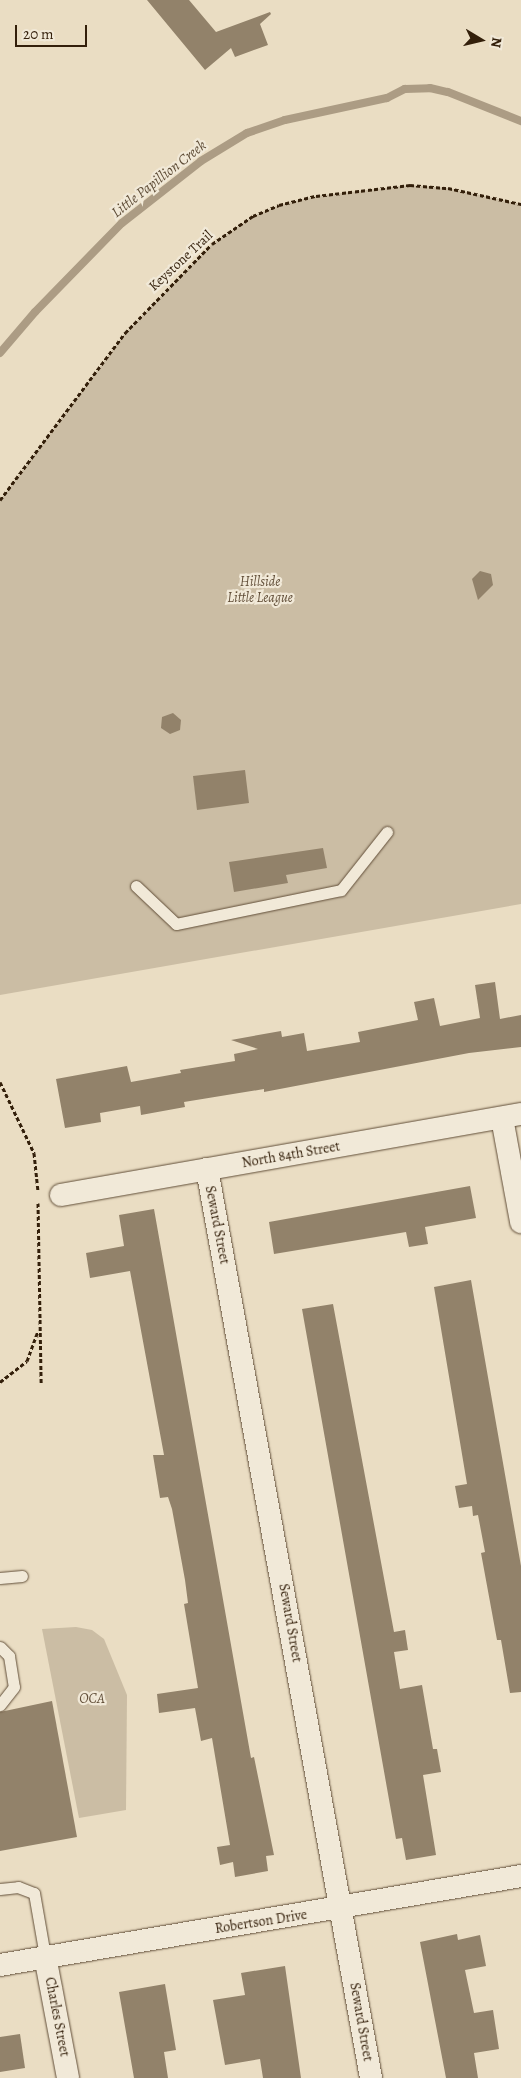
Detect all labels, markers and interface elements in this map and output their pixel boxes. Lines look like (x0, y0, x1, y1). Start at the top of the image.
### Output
scale bar (18, 15, 90, 47)
north arrow (456, 15, 506, 65)
text: 20 m (23, 24, 54, 44)
text: N (486, 36, 506, 49)
water label: Little Papillion Creek (108, 136, 210, 222)
street label: Keystone Trail (146, 227, 216, 295)
park label: Hillside Little League (227, 574, 293, 606)
street label: North 84th Street (241, 1138, 341, 1172)
street label: Seward Street (201, 1184, 233, 1266)
street label: Seward Street (275, 1582, 305, 1664)
park label: OCA (79, 1691, 105, 1707)
street label: Robertson Drive (214, 1906, 308, 1938)
street label: Charles Street (41, 1976, 73, 2058)
street label: Seward Street (346, 1981, 376, 2063)

